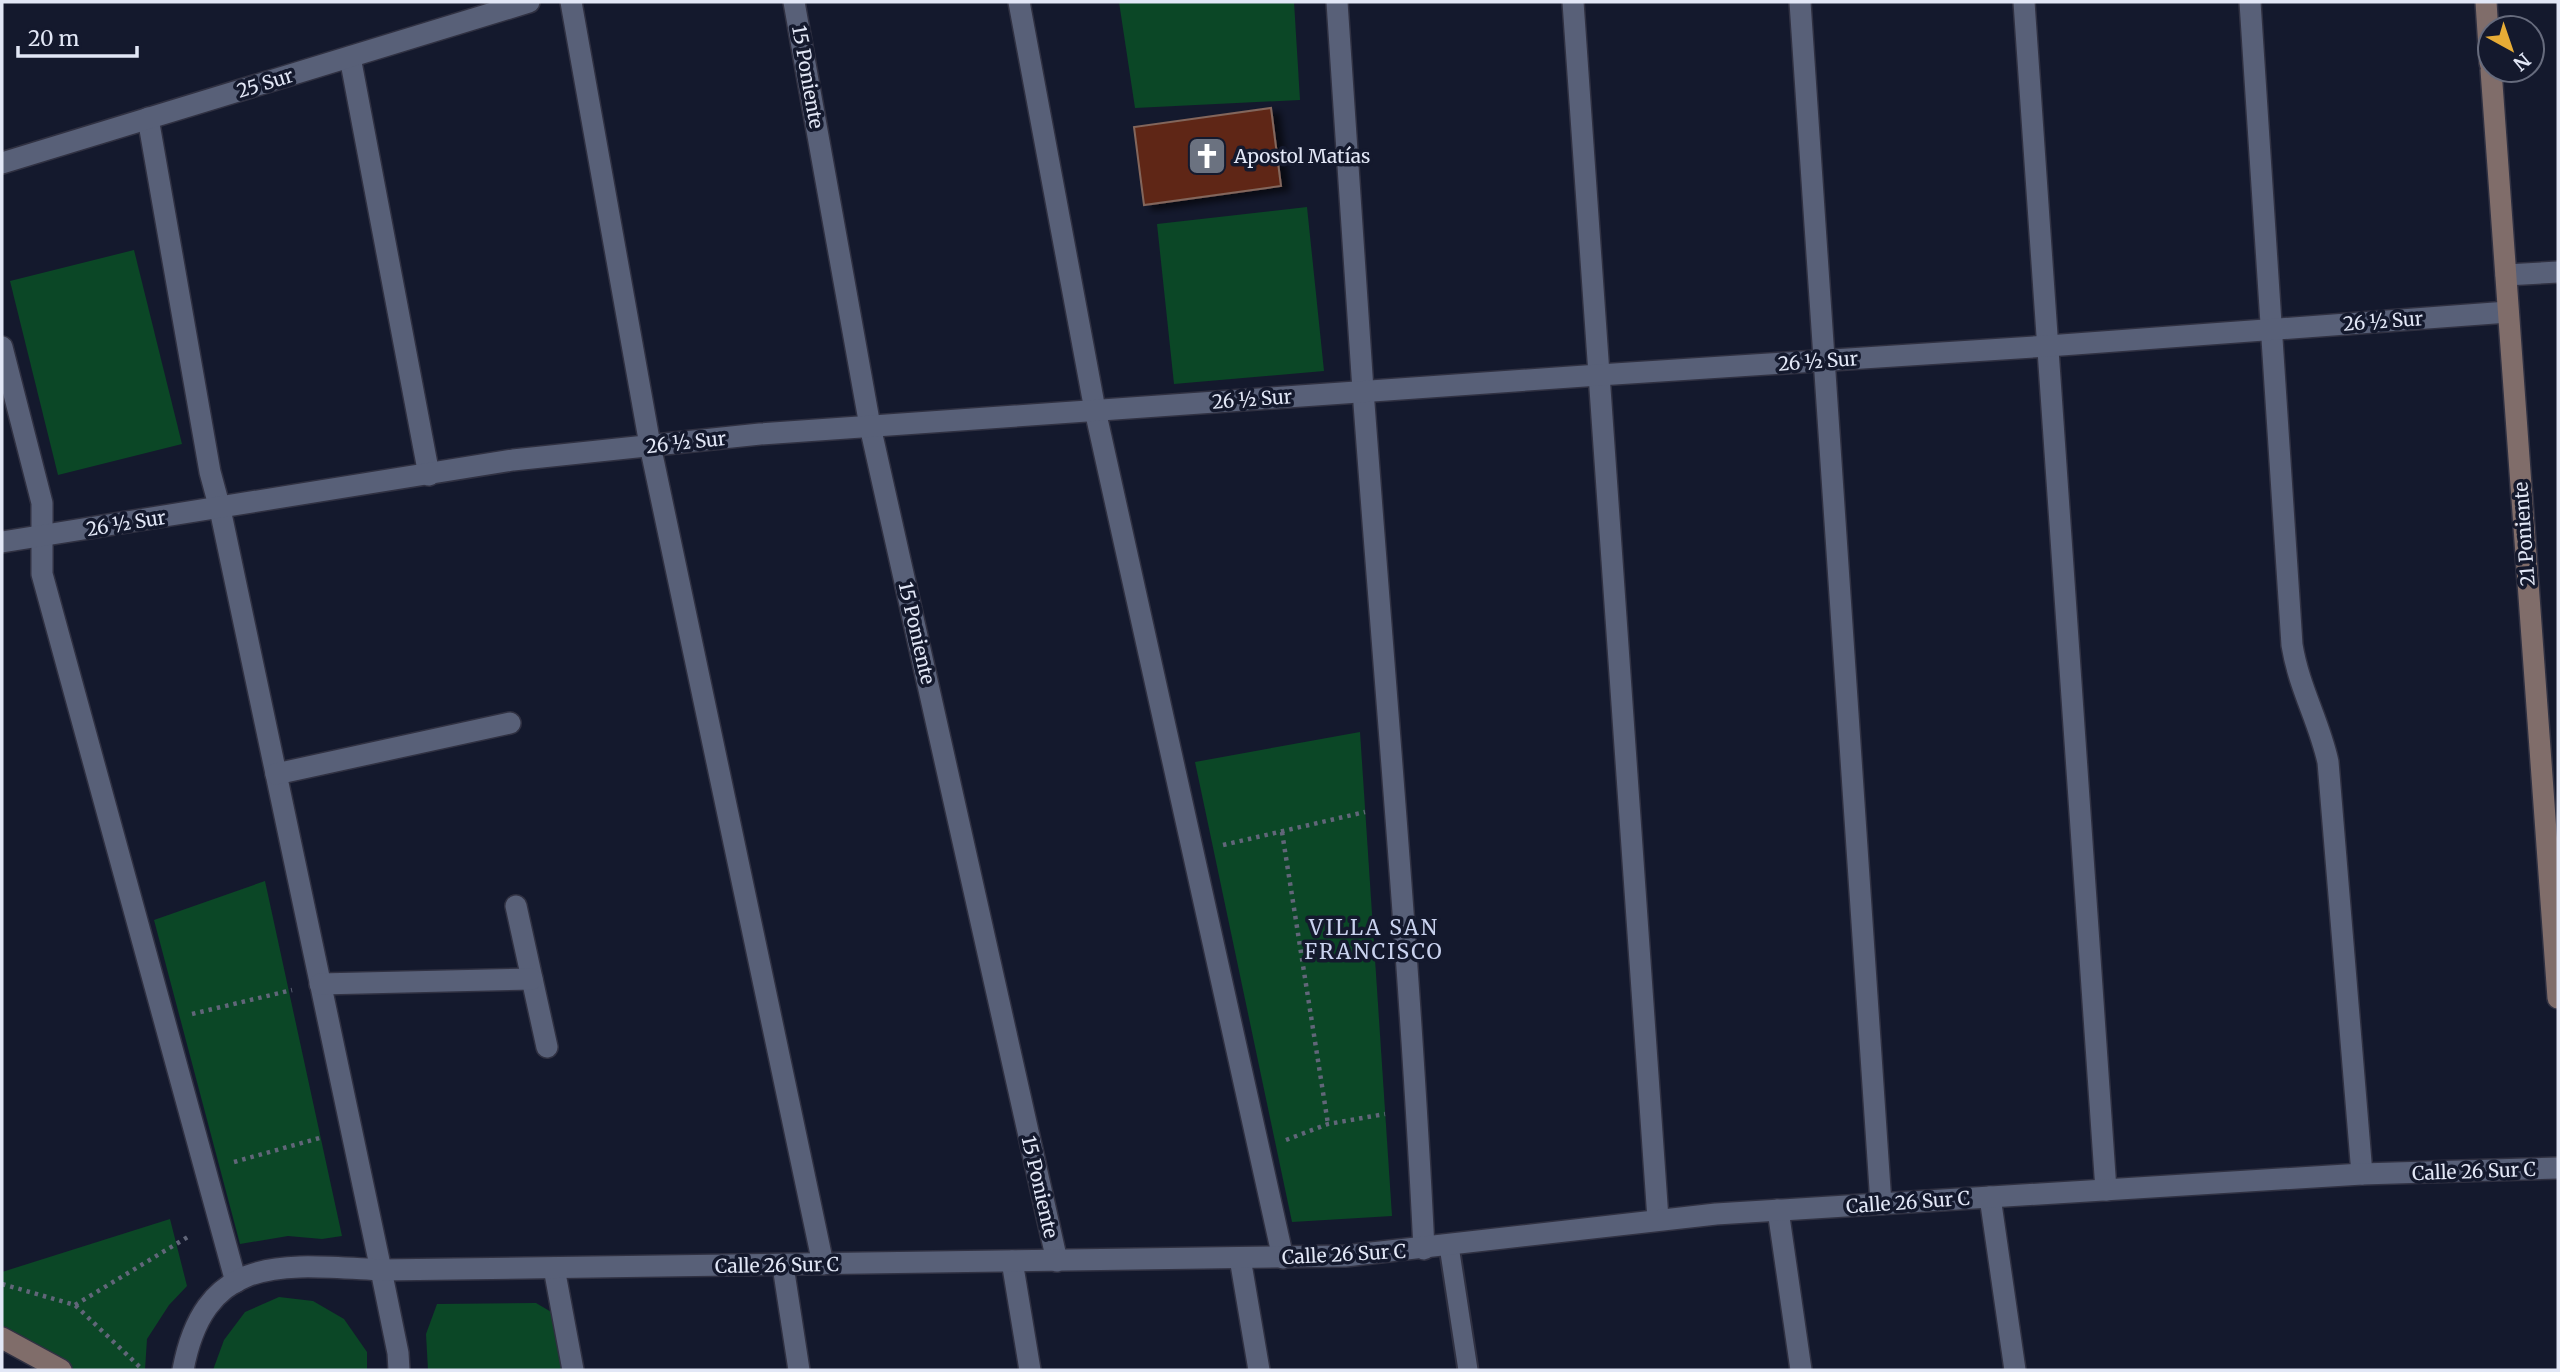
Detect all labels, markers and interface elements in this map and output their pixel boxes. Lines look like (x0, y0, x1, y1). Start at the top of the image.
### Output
scale bar (18, 14, 136, 58)
north arrow (2476, 14, 2546, 84)
street label: 15 Poniente (787, 24, 829, 131)
text: 20 m (28, 25, 80, 52)
text: N (2508, 48, 2535, 76)
street label: 25 Sur (234, 63, 296, 103)
church icon: Apostol Matías (1186, 135, 1228, 177)
place label: Apostol Matías (1233, 144, 1370, 168)
street label: 26 ½ Sur (2342, 306, 2424, 336)
street label: 26 ½ Sur (1777, 346, 1859, 376)
street label: 26 ½ Sur (1211, 384, 1293, 414)
street label: 26 ½ Sur (645, 426, 728, 458)
street label: 21 Poniente (2508, 481, 2540, 587)
street label: 26 ½ Sur (84, 505, 168, 541)
street label: 15 Poniente (894, 579, 940, 687)
district label: VILLA SAN FRANCISCO (1304, 914, 1444, 965)
street label: 15 Poniente (1017, 1133, 1063, 1241)
street label: Calle 26 Sur C (2412, 1157, 2536, 1185)
street label: Calle 26 Sur C (1845, 1186, 1971, 1218)
street label: Calle 26 Sur C (1281, 1239, 1407, 1269)
street label: Calle 26 Sur C (715, 1252, 839, 1278)

